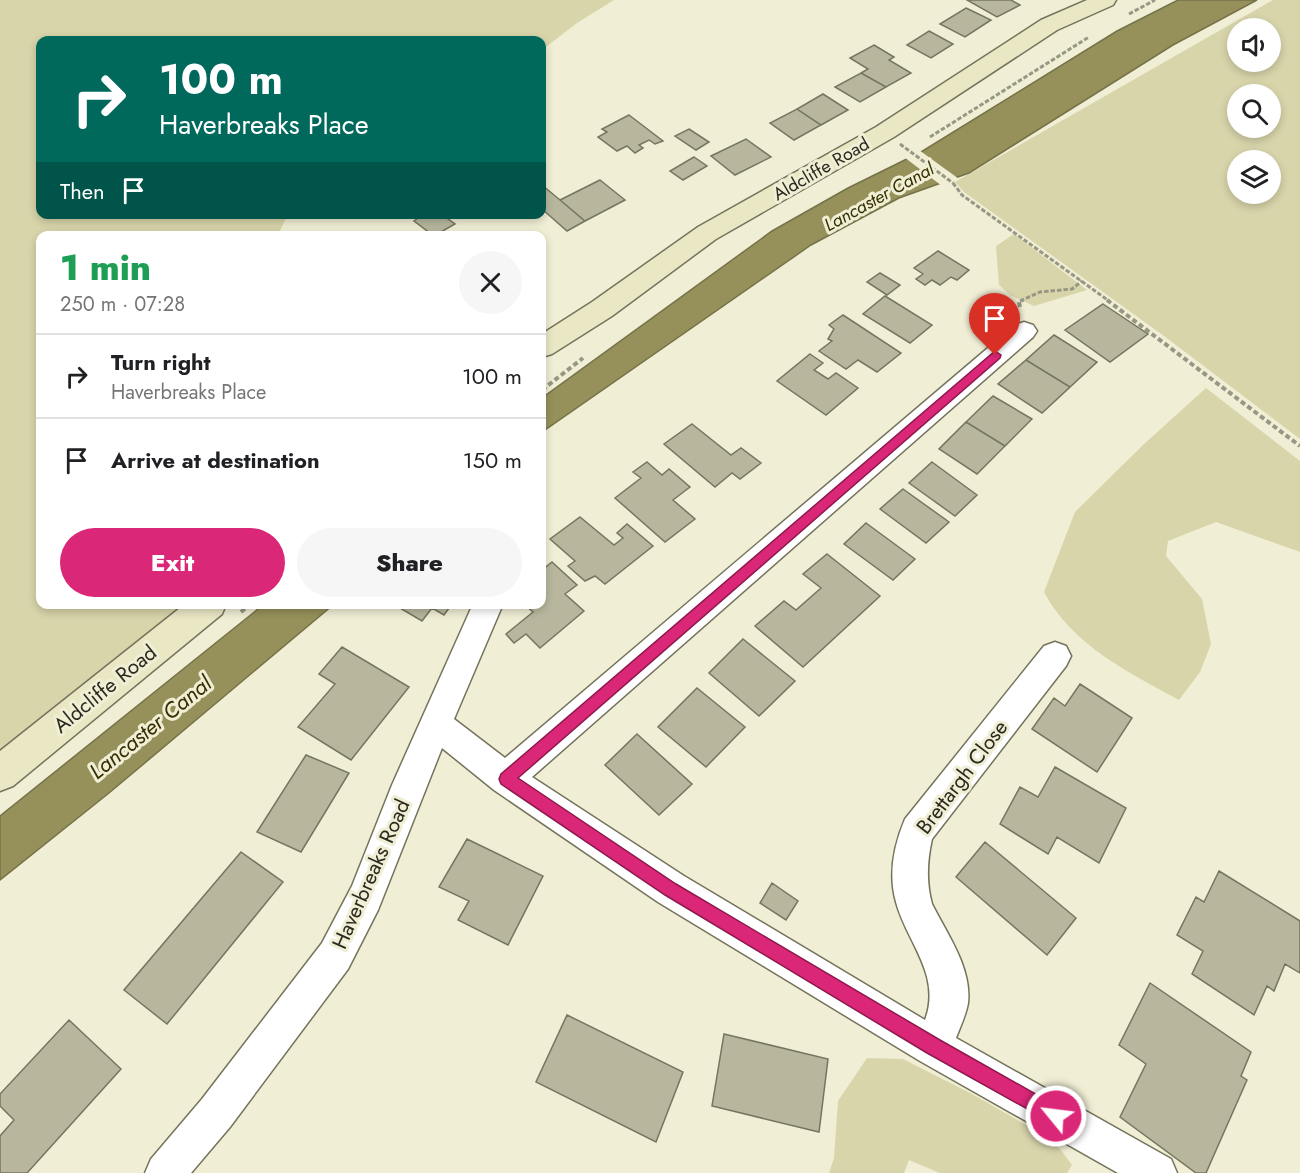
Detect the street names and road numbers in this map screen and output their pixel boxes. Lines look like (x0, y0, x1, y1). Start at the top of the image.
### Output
street label: Aldcliffe Road (768, 131, 874, 207)
street label: Aldcliffe Road (47, 638, 163, 740)
street label: Brettargh Close (909, 714, 1015, 840)
street label: Haverbreaks Road (325, 794, 417, 954)

